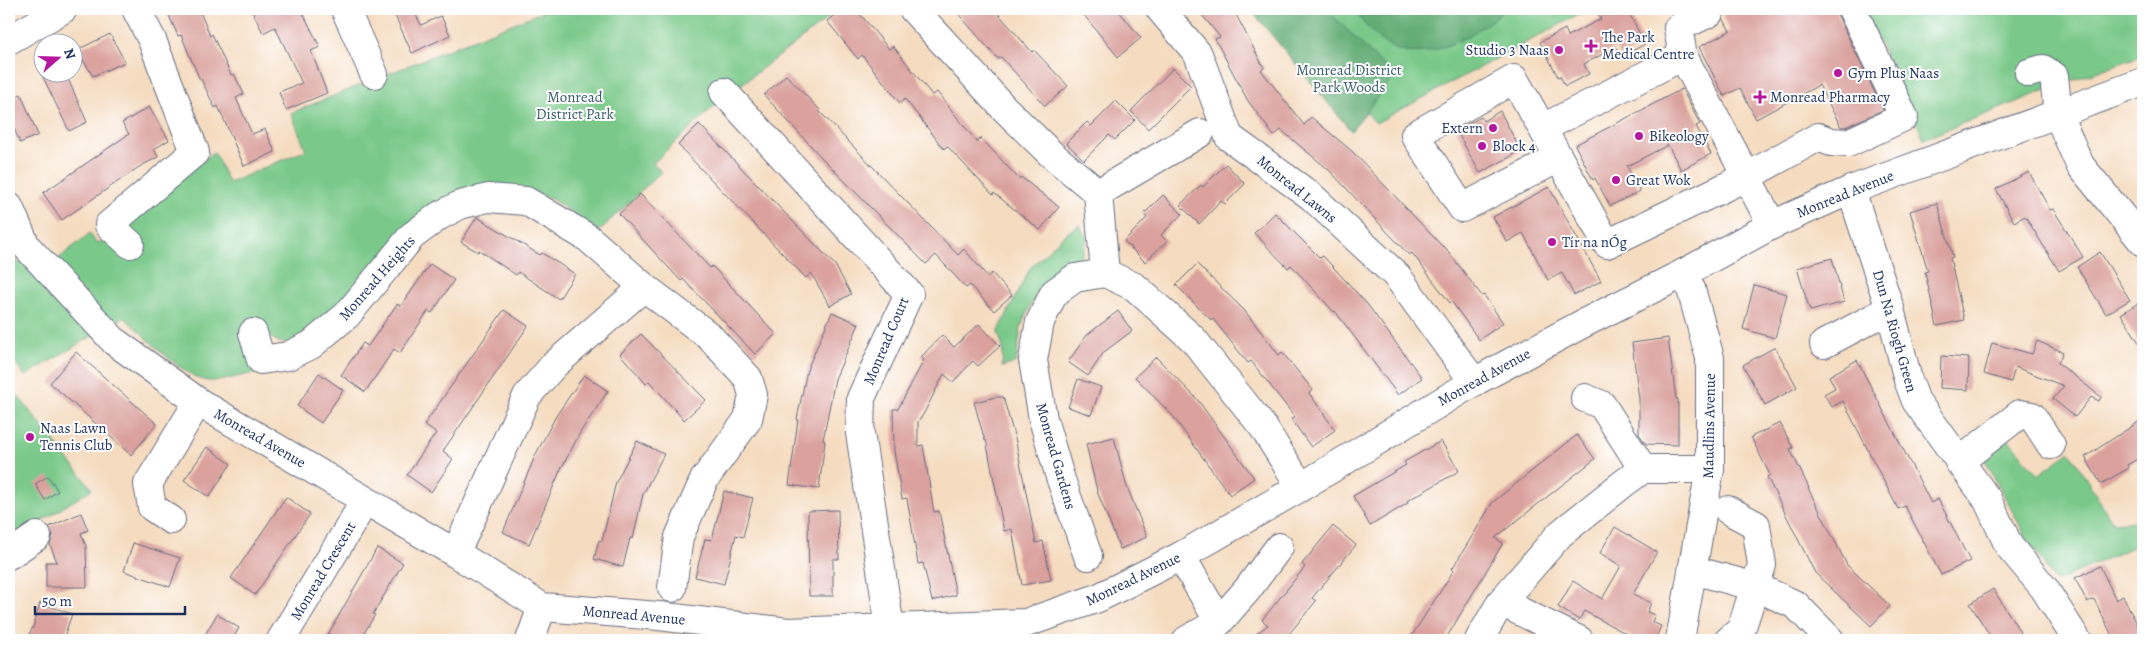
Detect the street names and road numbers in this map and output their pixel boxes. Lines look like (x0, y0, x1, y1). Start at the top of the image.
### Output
street label: Monread Lawns (1253, 151, 1341, 227)
street label: Monread Avenue (1793, 165, 1897, 223)
street label: Monread Heights (334, 231, 420, 325)
street label: Dun Na Riogh Green (1868, 267, 1922, 395)
street label: Monread Court (858, 294, 914, 388)
street label: Monread Avenue (1434, 343, 1534, 411)
street label: Maudlins Avenue (1698, 373, 1720, 479)
street label: Monread Gardens (1031, 400, 1081, 512)
street label: Monread Avenue (210, 404, 310, 473)
street label: Monread Crescent (286, 518, 360, 624)
street label: Monread Avenue (1082, 547, 1184, 611)
street label: Monread Avenue (582, 601, 686, 629)

